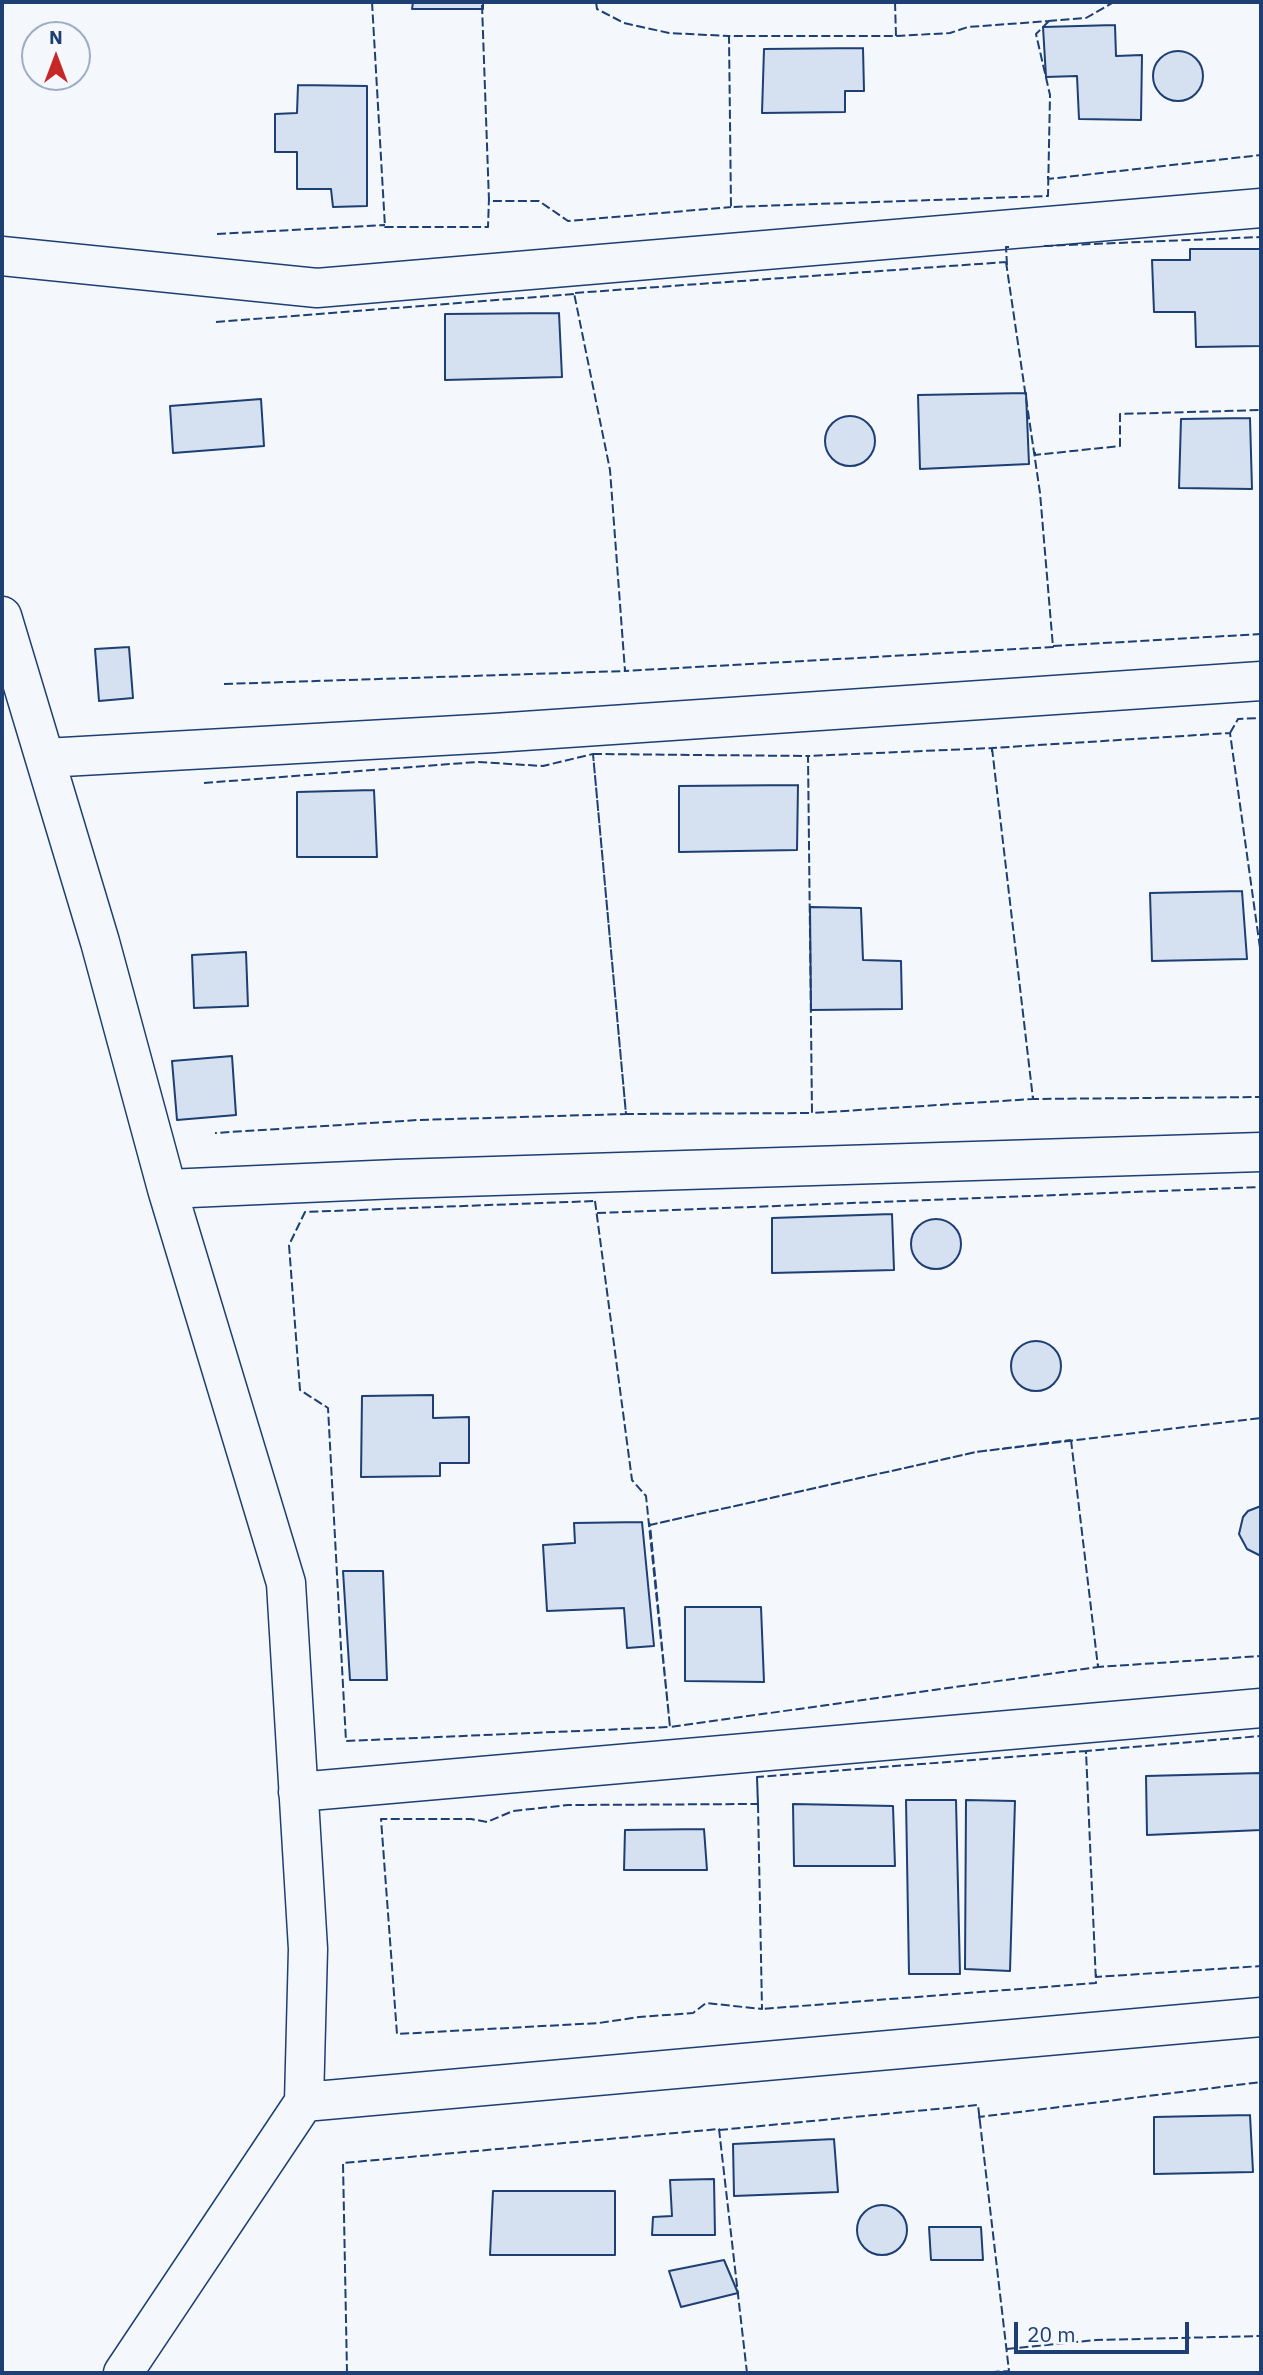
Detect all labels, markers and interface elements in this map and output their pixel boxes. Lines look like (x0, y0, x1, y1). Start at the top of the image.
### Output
north arrow (21, 21, 91, 91)
text: N (49, 25, 63, 49)
scale bar (1018, 2308, 1193, 2352)
text: 20 m (1027, 2320, 1076, 2348)

